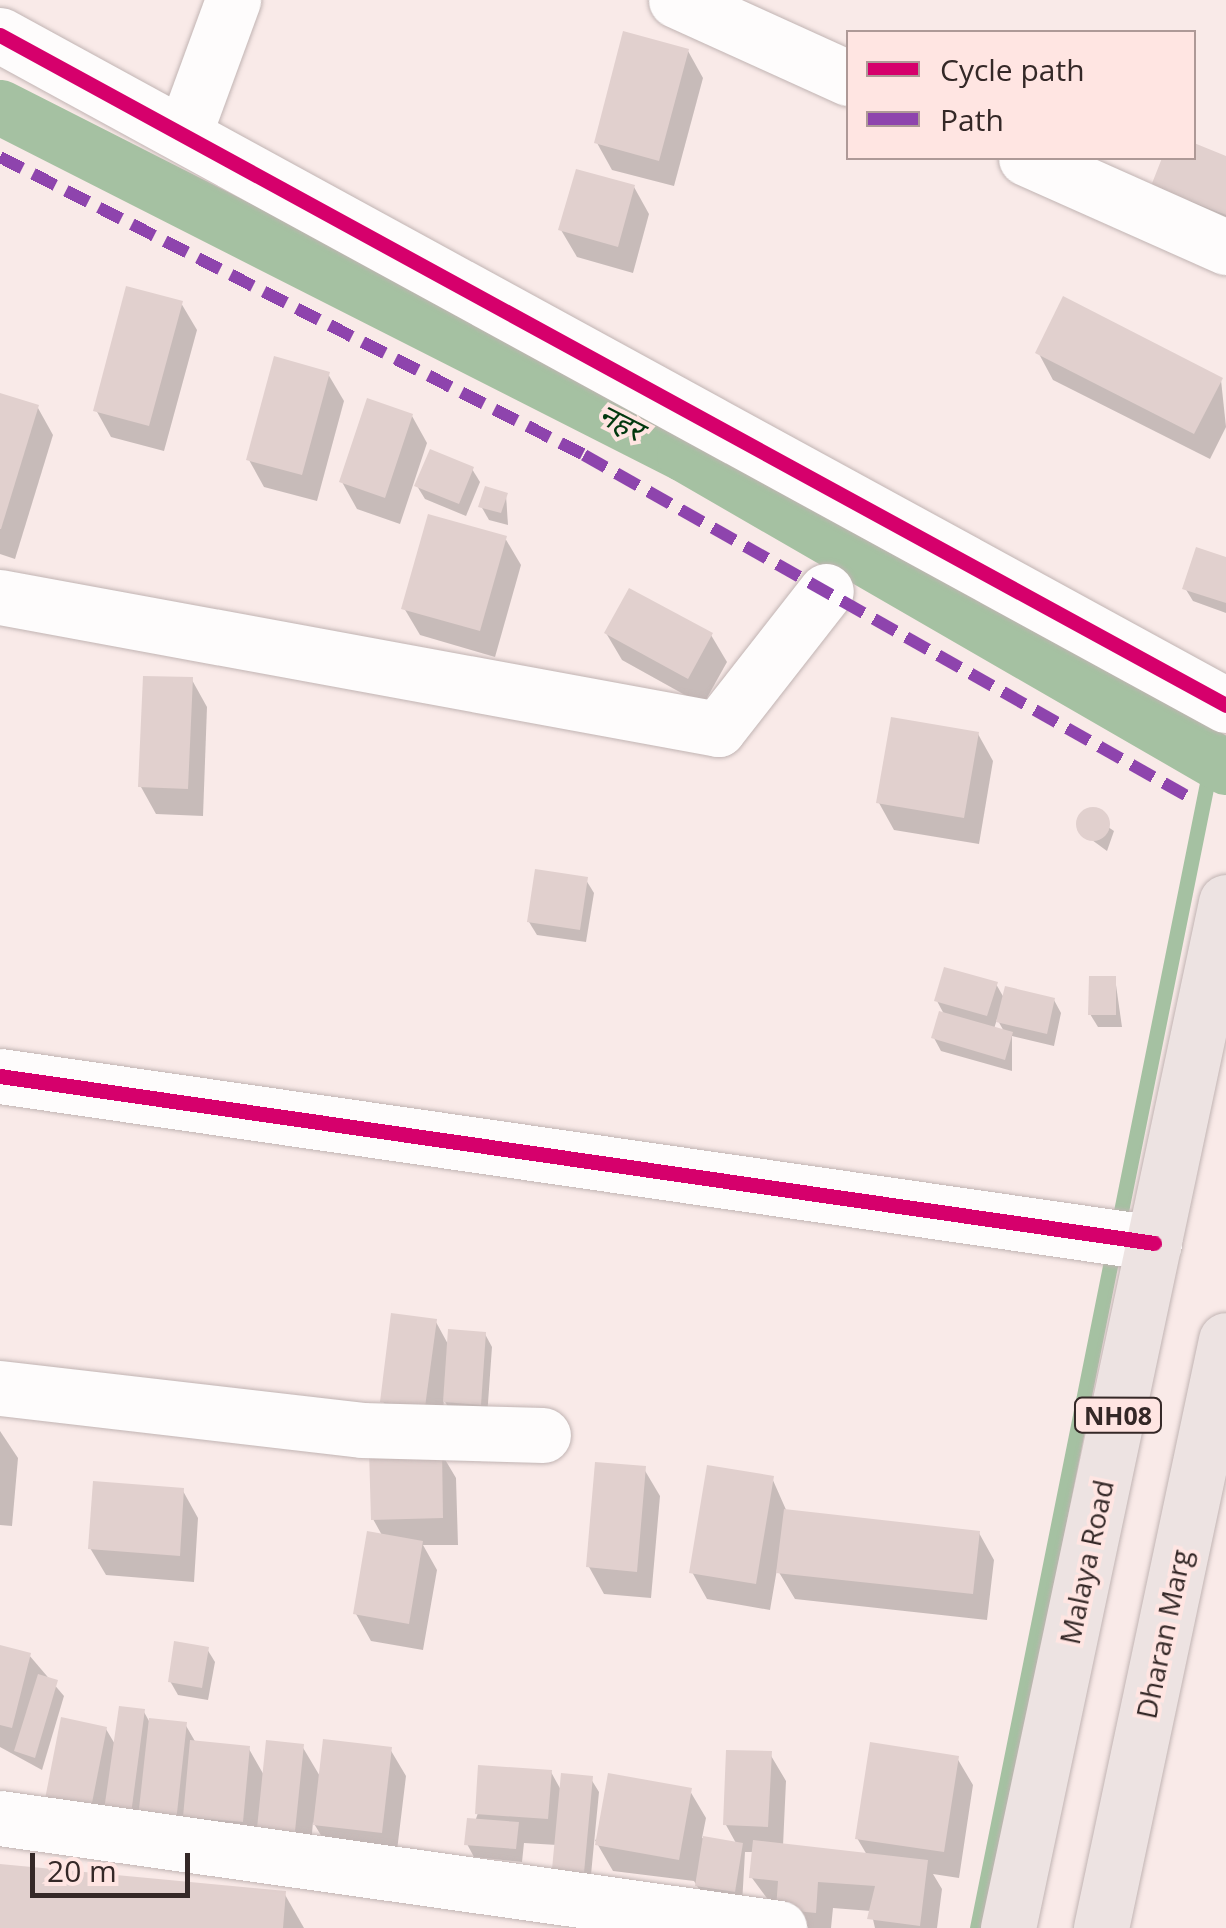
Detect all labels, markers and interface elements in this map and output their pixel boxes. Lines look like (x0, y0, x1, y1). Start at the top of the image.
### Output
legend (846, 30, 1196, 160)
text: Cycle path (940, 49, 1085, 90)
text: Path (940, 99, 1004, 140)
water label: नहर (593, 396, 649, 448)
road number: NH08 (1073, 1395, 1163, 1435)
street label: Malaya Road (1052, 1477, 1120, 1647)
street label: Dharan Marg (1129, 1546, 1197, 1722)
scale bar (35, 1833, 195, 1895)
text: 20 m (47, 1850, 117, 1891)

